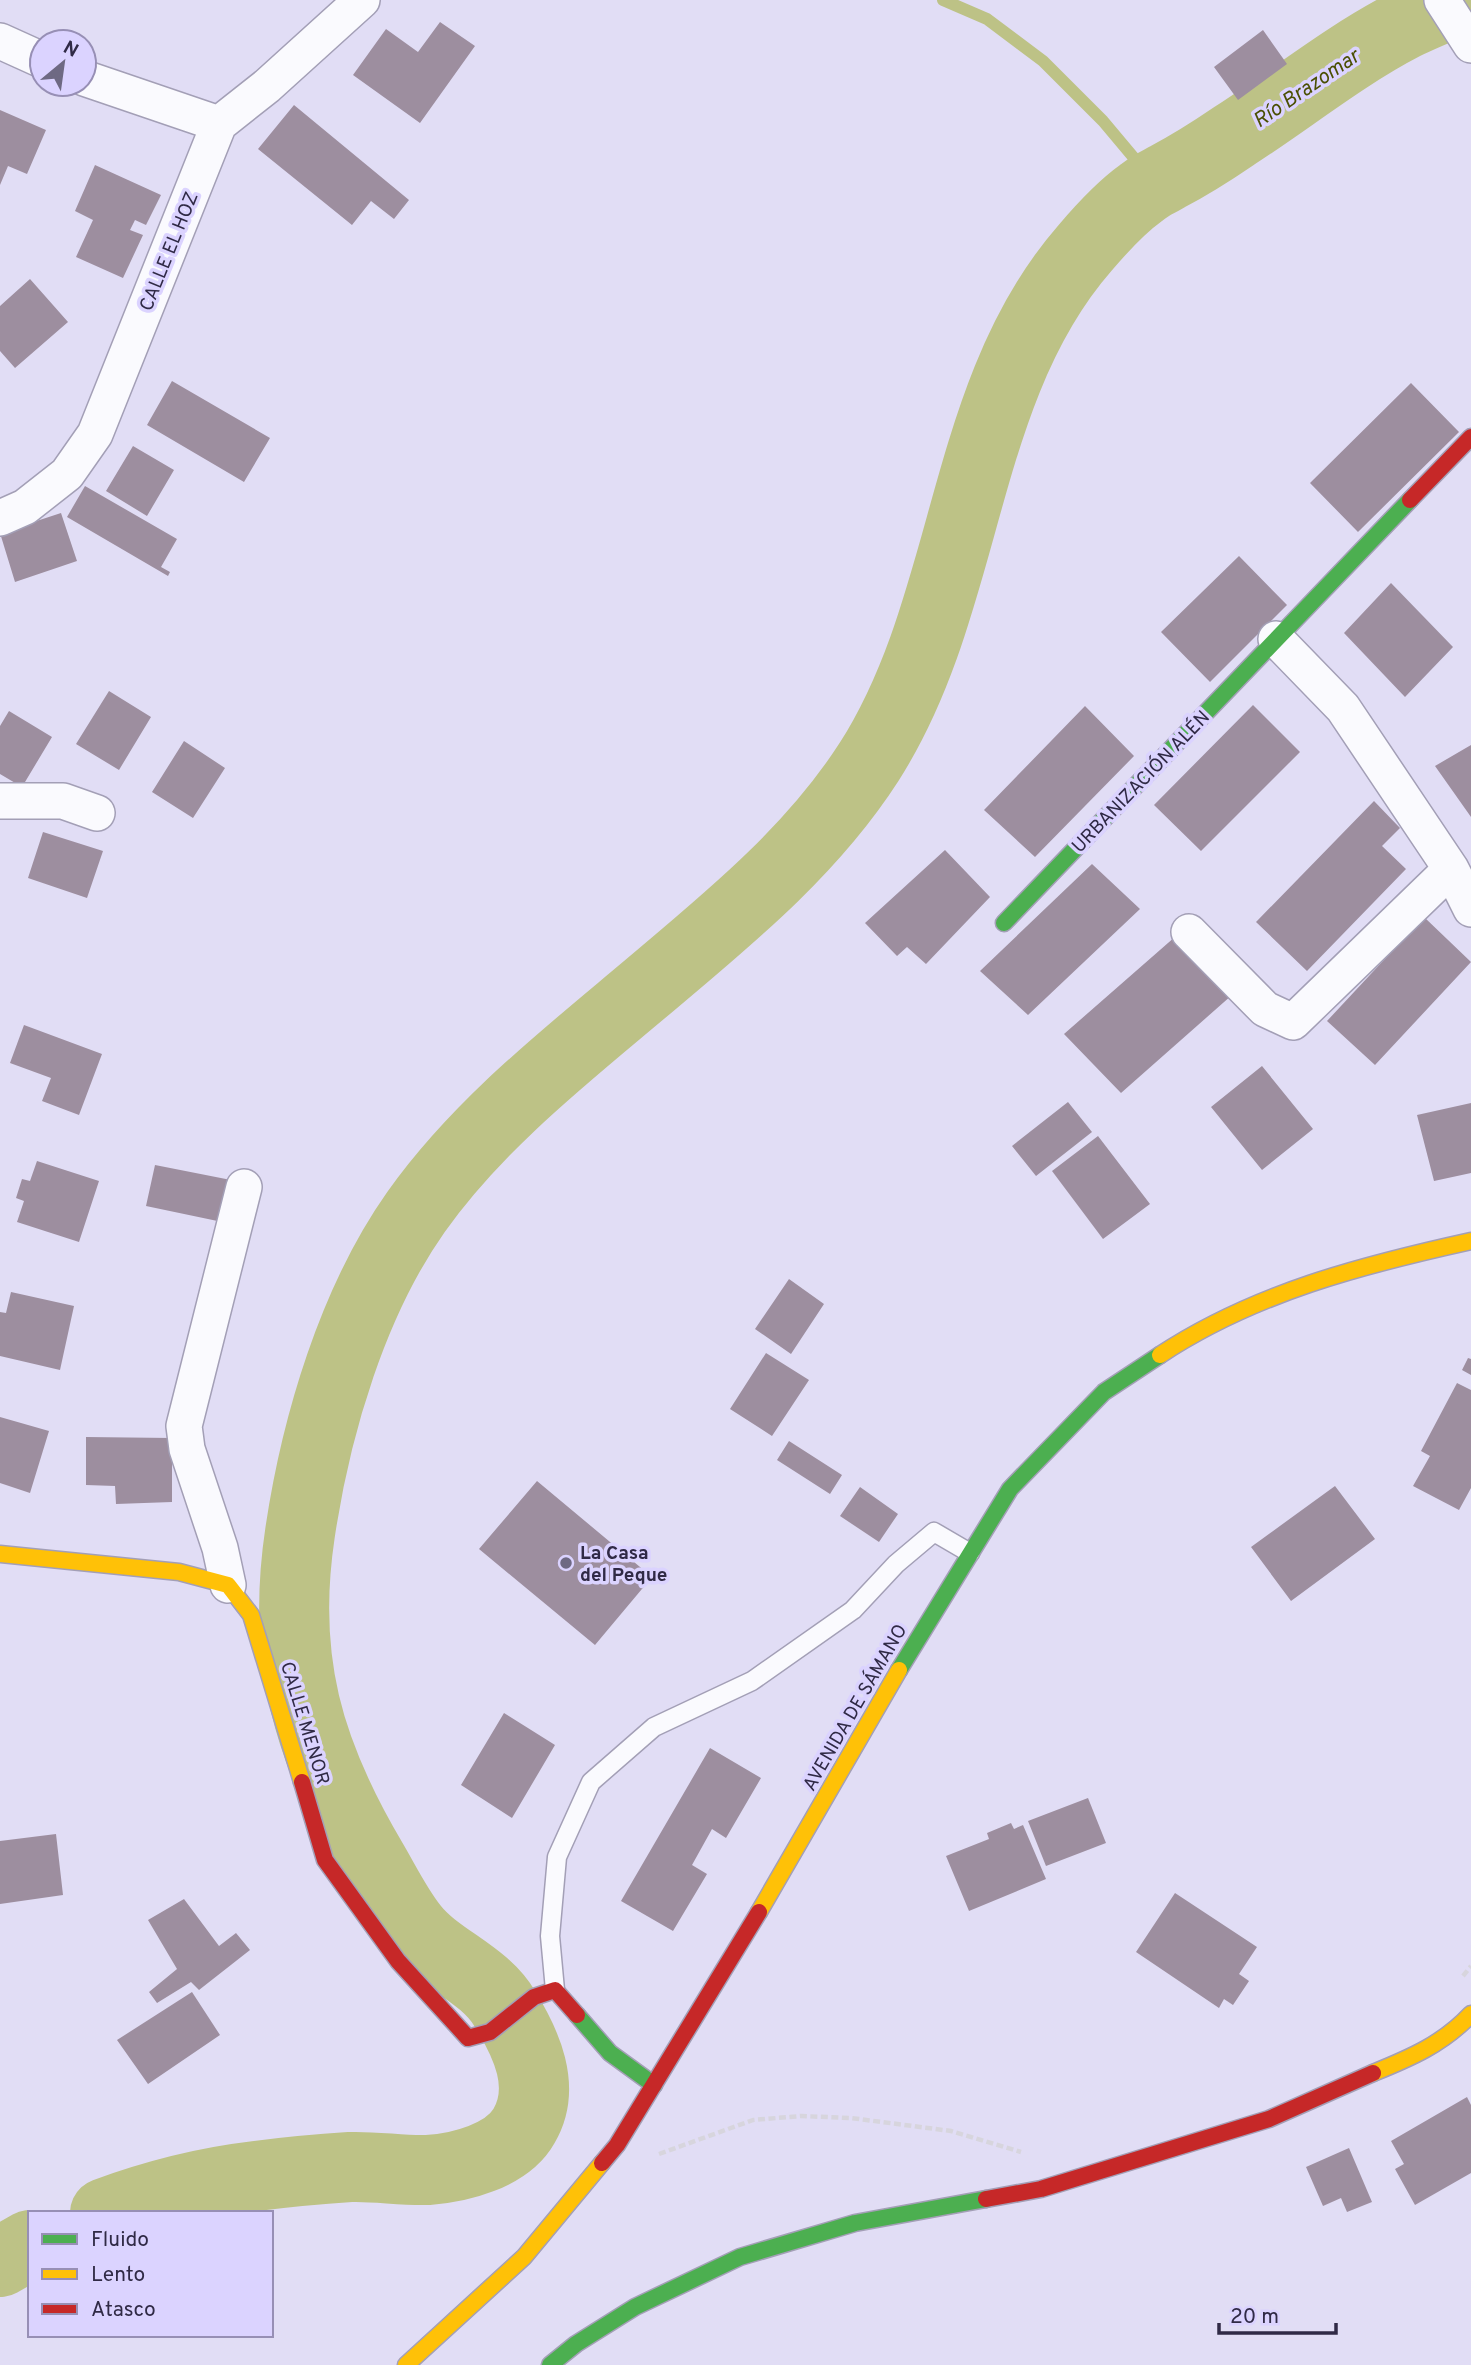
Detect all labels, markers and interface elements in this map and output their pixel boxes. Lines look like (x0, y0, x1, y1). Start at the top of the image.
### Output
north arrow (28, 28, 98, 98)
text: N (58, 36, 82, 64)
water label: Río Brazomar (1248, 43, 1367, 135)
street label: CALLE EL HOZ (135, 189, 205, 315)
street label: URBANIZACIÓN ALÉN (1066, 705, 1216, 859)
place label: La Casa del Peque (580, 1542, 667, 1588)
marker: La Casa del Peque (558, 1555, 574, 1571)
street label: AVENIDA DE SÁMANO (797, 1620, 913, 1796)
street label: CALLE MENOR (274, 1659, 334, 1788)
legend (28, 2211, 273, 2337)
text: Fluido (91, 2227, 149, 2254)
text: Lento (91, 2262, 145, 2289)
scale bar (1219, 2292, 1336, 2336)
text: Atasco (91, 2297, 156, 2324)
text: 20 m (1230, 2304, 1279, 2331)

